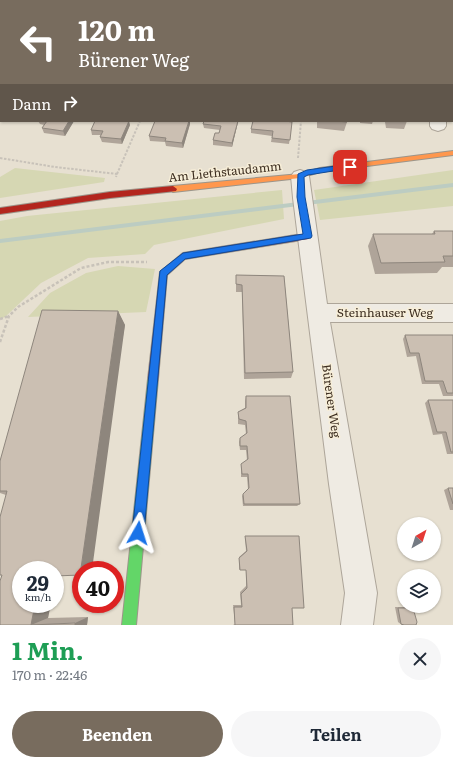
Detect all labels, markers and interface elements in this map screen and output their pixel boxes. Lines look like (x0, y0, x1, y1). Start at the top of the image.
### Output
text: 120 m (78, 8, 155, 50)
icon: left (12, 16, 64, 68)
text: Bürener Weg (78, 46, 189, 73)
text: Dann (12, 92, 51, 115)
icon: right (59, 92, 81, 114)
pin (333, 150, 367, 184)
street label: Am Liethstaudamm (167, 156, 283, 186)
icon: arrive (339, 156, 361, 178)
street label: Steinhauser Weg (337, 303, 433, 321)
street label: Bürener Weg (318, 363, 346, 439)
position arrow (117, 512, 159, 554)
north arrow (397, 517, 441, 561)
map controls (397, 517, 441, 613)
speed limit sign: 40 (72, 561, 124, 613)
text: 29 (27, 567, 49, 597)
button: layers (397, 569, 441, 613)
text: km/h (25, 589, 51, 604)
text: 1 Min. (12, 632, 84, 667)
button: close (399, 638, 441, 680)
text: 170 m · 22:46 (12, 665, 87, 684)
button: Beenden (12, 711, 223, 757)
button: Teilen (231, 711, 441, 757)

